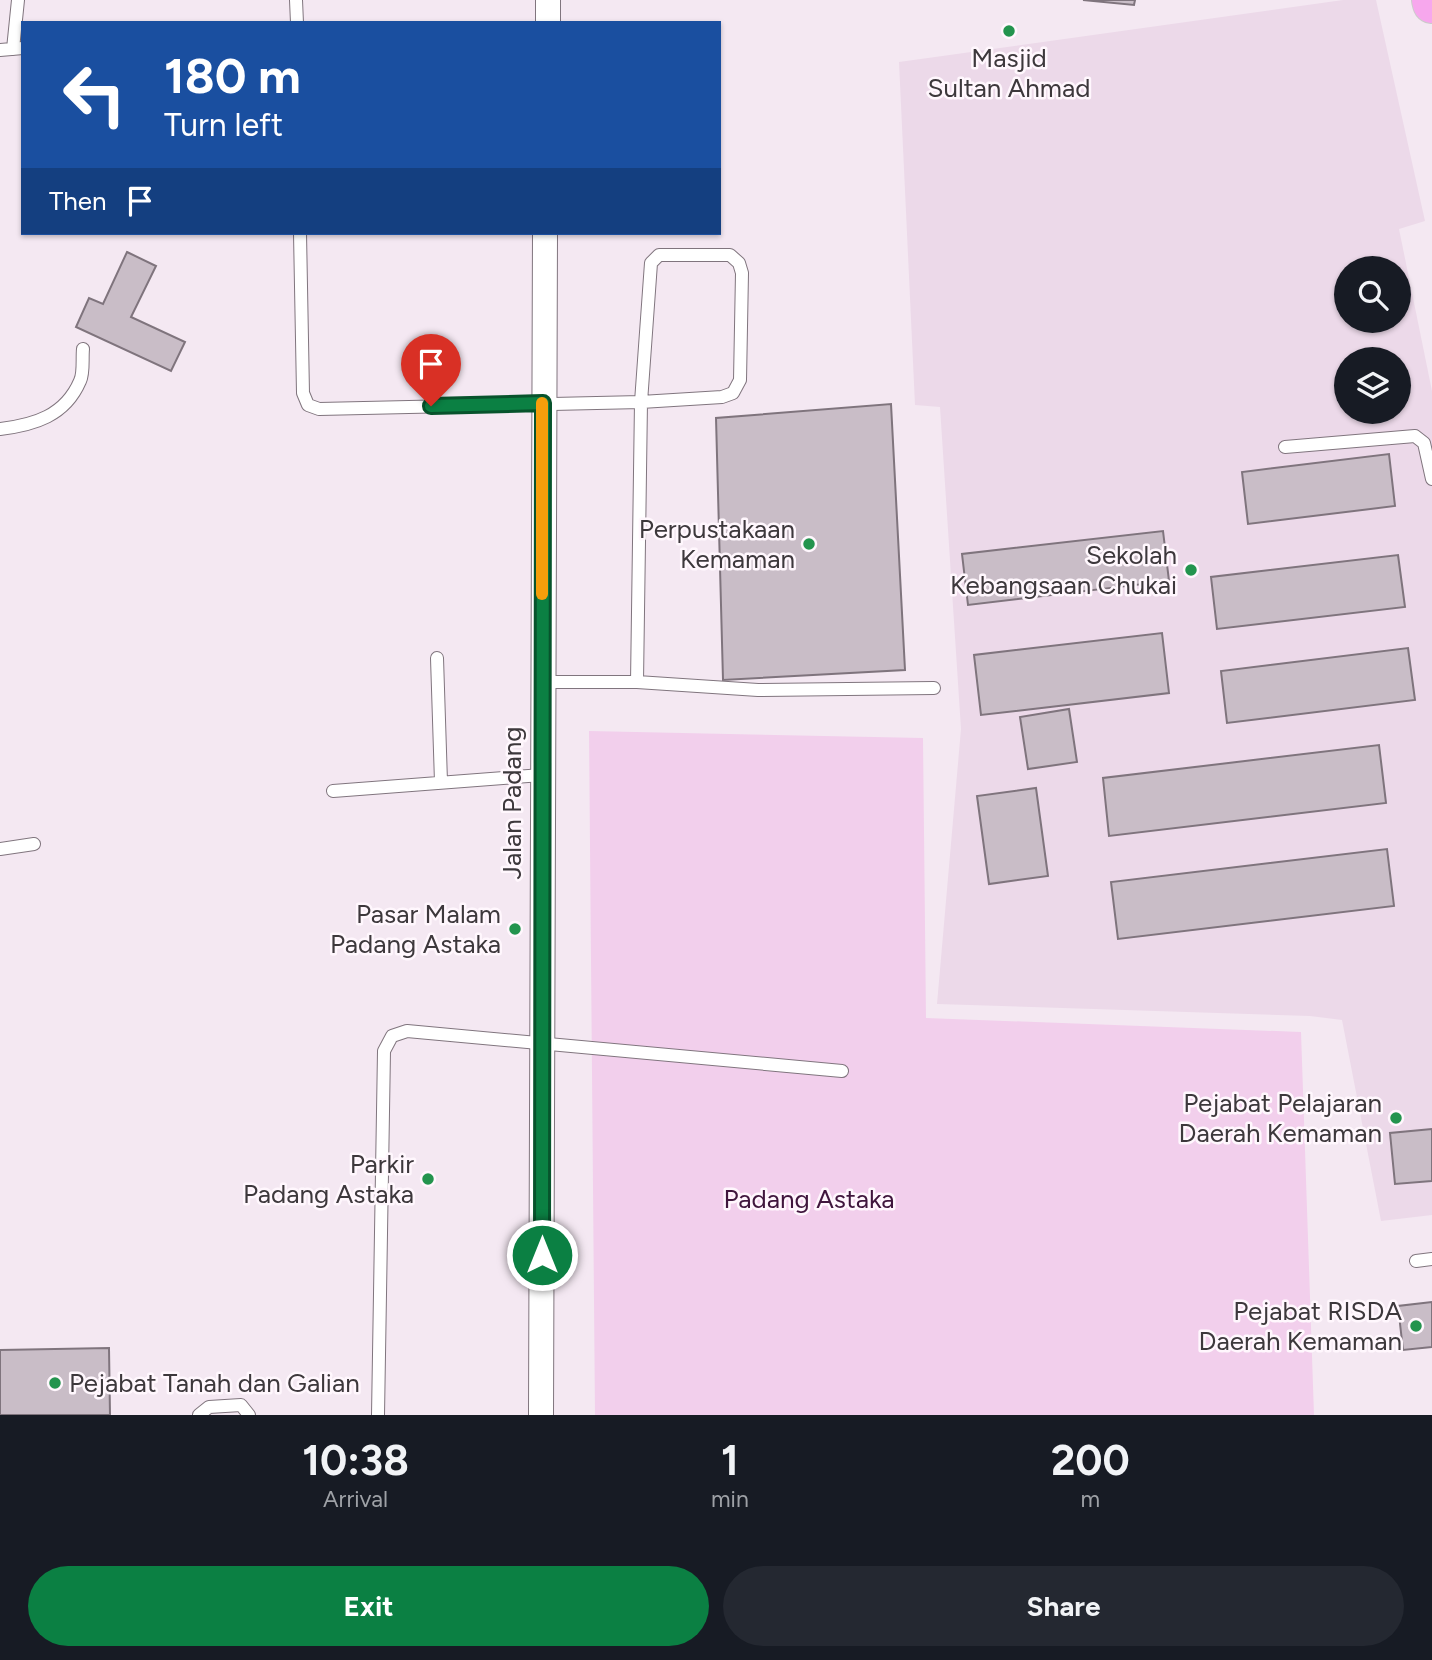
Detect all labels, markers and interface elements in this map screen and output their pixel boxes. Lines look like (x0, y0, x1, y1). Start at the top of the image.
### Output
marker: Masjid Sultan Ahmad (1001, 23, 1017, 39)
place label: Masjid Sultan Ahmad (928, 42, 1090, 104)
text: 180 m (164, 46, 301, 105)
icon: left (49, 49, 140, 140)
text: Turn left (164, 106, 283, 144)
icon: arrive (121, 182, 159, 220)
text: Then (49, 185, 107, 217)
map controls (1334, 256, 1411, 424)
button: search (1334, 256, 1411, 333)
pin (401, 334, 461, 406)
icon: arrive (412, 345, 450, 383)
button: layers (1334, 347, 1411, 424)
place label: Perpustakaan Kemaman (639, 513, 795, 575)
marker: Perpustakaan Kemaman (801, 536, 817, 552)
place label: Sekolah Kebangsaan Chukai (950, 539, 1177, 601)
marker: Sekolah Kebangsaan Chukai (1183, 562, 1199, 578)
street label: Jalan Padang (496, 727, 528, 879)
place label: Pasar Malam Padang Astaka (330, 898, 501, 960)
marker: Pasar Malam Padang Astaka (507, 921, 523, 937)
place label: Pejabat Pelajaran Daerah Kemaman (1179, 1087, 1382, 1149)
marker: Pejabat Pelajaran Daerah Kemaman (1388, 1110, 1404, 1126)
place label: Parkir Padang Astaka (243, 1148, 414, 1210)
marker: Parkir Padang Astaka (420, 1171, 436, 1187)
park label: Padang Astaka (723, 1183, 895, 1215)
position arrow (505, 1218, 579, 1292)
place label: Pejabat RISDA Daerah Kemaman (1199, 1295, 1402, 1357)
marker: Pejabat RISDA Daerah Kemaman (1408, 1318, 1424, 1334)
place label: Pejabat Tanah dan Galian (69, 1367, 360, 1399)
marker: Pejabat Tanah dan Galian (47, 1375, 63, 1391)
text: 10:38 (302, 1435, 409, 1486)
text: 1 (721, 1435, 739, 1486)
text: 200 (1051, 1435, 1130, 1486)
text: Arrival (323, 1485, 388, 1513)
text: min (711, 1485, 749, 1513)
text: m (1081, 1485, 1100, 1513)
button: Exit (28, 1566, 709, 1646)
button: Share (723, 1566, 1404, 1646)

